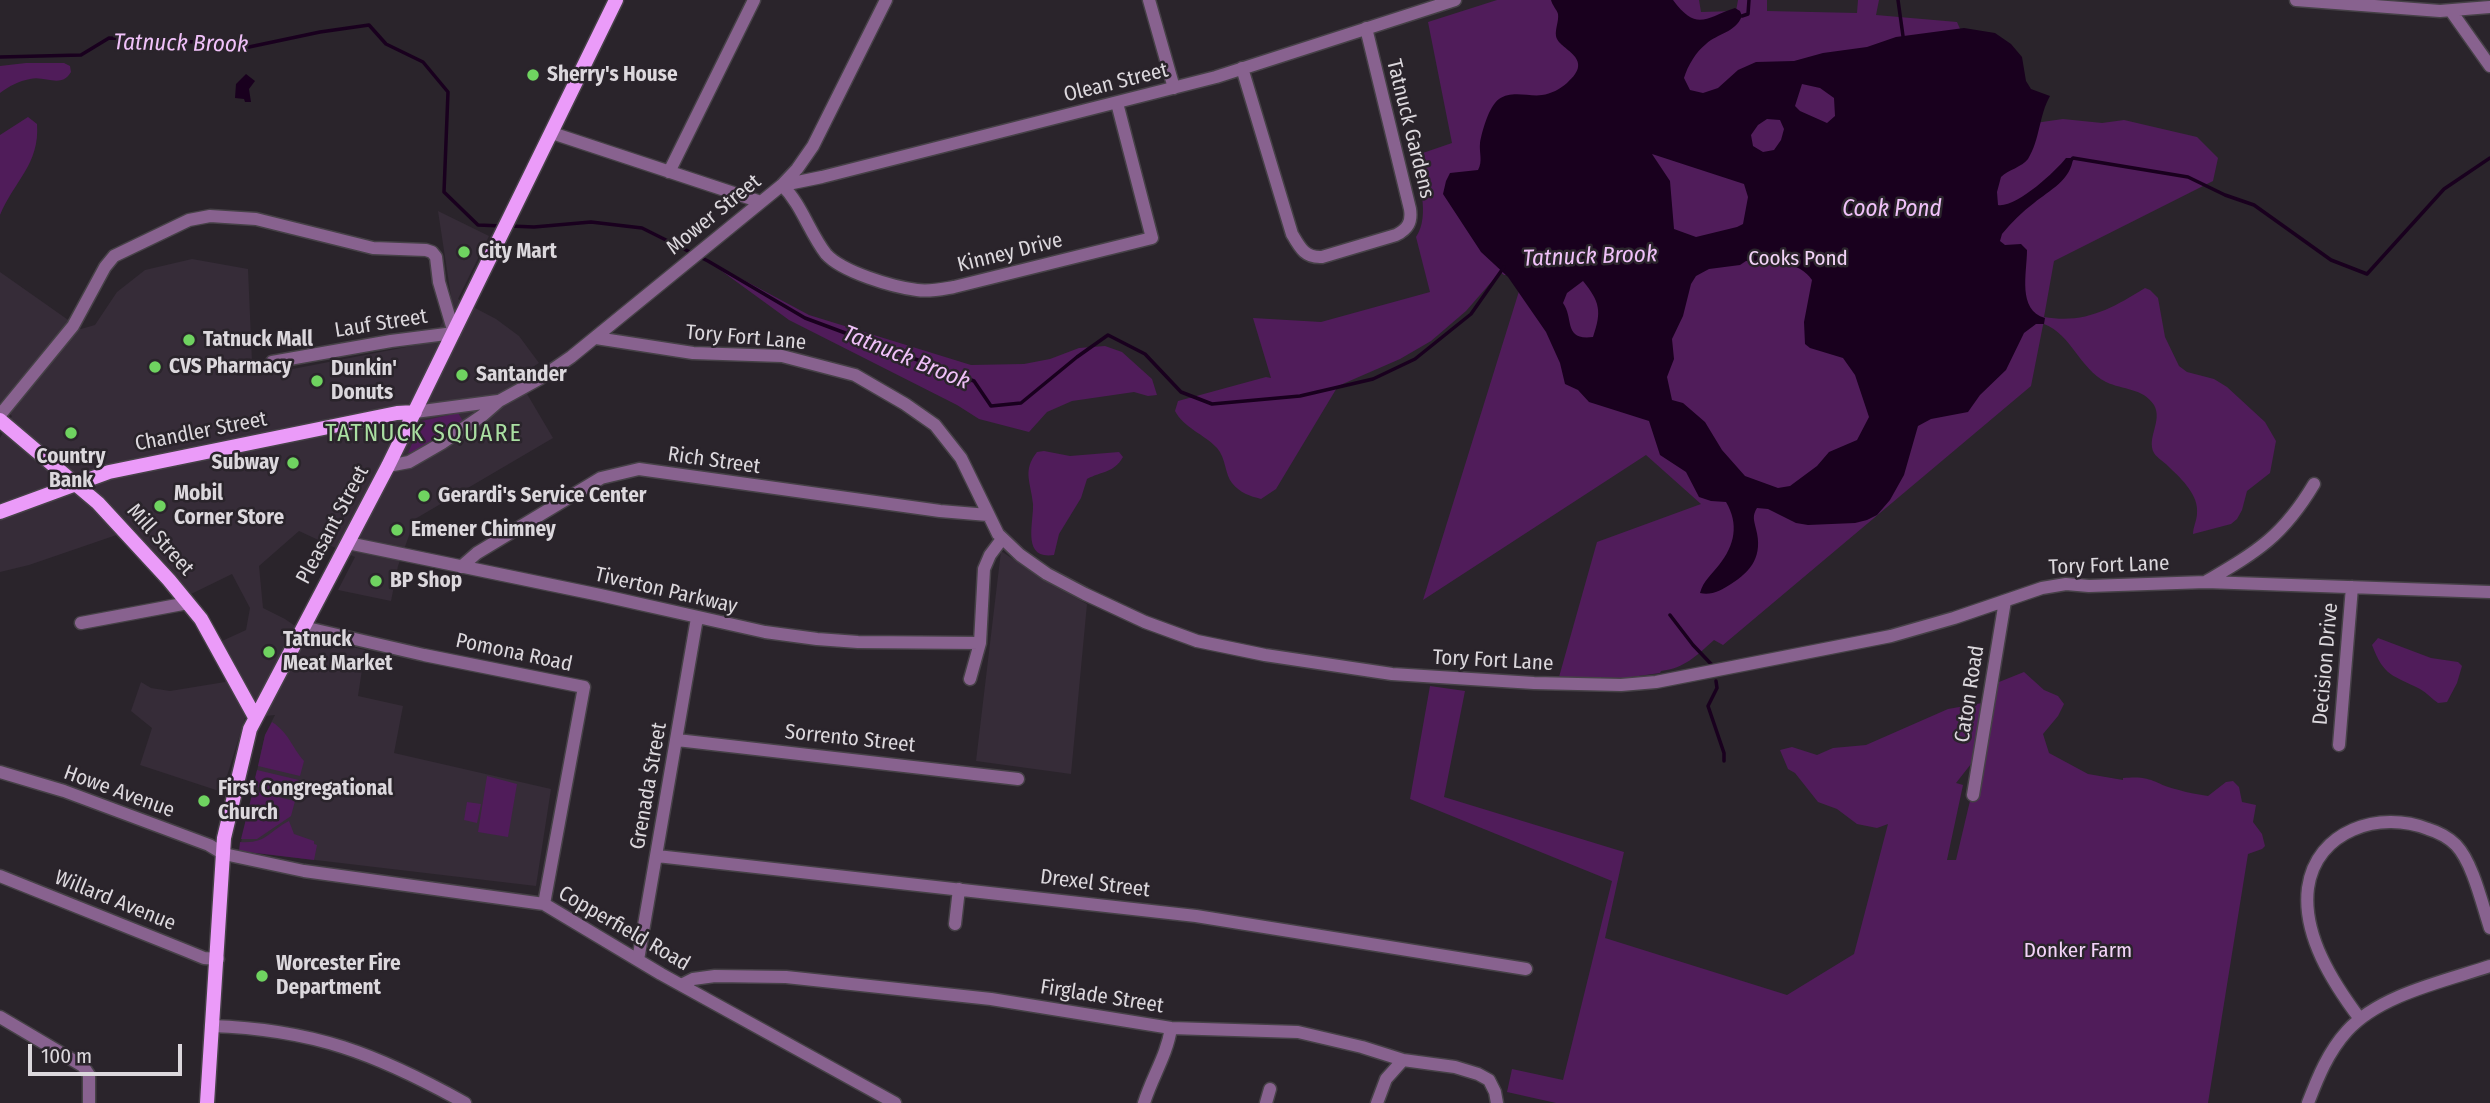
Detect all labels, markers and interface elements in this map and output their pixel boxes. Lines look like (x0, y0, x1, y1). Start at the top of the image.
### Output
water label: Tatnuck Brook (113, 29, 249, 59)
street label: Tatnuck Gardens (1381, 57, 1439, 201)
street label: Olean Street (1061, 58, 1171, 108)
place label: Sherry's House (547, 62, 678, 88)
marker: Sherry's House (525, 67, 541, 83)
street label: Mower Street (662, 169, 766, 261)
water label: Cook Pond (1842, 196, 1942, 224)
street label: Kinney Drive (955, 228, 1065, 278)
place label: City Mart (478, 239, 557, 265)
water label: Tatnuck Brook (1522, 241, 1658, 273)
marker: City Mart (456, 244, 472, 260)
park label: Cooks Pond (1748, 246, 1848, 272)
street label: Lauf Street (333, 304, 429, 344)
street label: Tory Fort Lane (685, 320, 807, 356)
water label: Tatnuck Brook (838, 320, 974, 396)
place label: Tatnuck Mall (203, 327, 313, 353)
marker: Tatnuck Mall (181, 332, 197, 348)
place label: CVS Pharmacy (169, 354, 292, 380)
place label: Dunkin' Donuts (331, 356, 397, 406)
marker: CVS Pharmacy (147, 359, 163, 375)
place label: Santander (476, 362, 567, 388)
marker: Santander (454, 367, 470, 383)
marker: Dunkin' Donuts (309, 373, 325, 389)
street label: Chandler Street (133, 407, 269, 457)
district label: TATNUCK SQUARE (327, 420, 521, 448)
marker: Country Bank (63, 425, 79, 441)
street label: Rich Street (666, 442, 762, 480)
place label: Country Bank (37, 444, 105, 494)
place label: Subway (212, 450, 279, 476)
marker: Subway (285, 455, 301, 471)
street label: Pleasant Street (291, 462, 375, 588)
place label: Mobil Corner Store (174, 481, 284, 531)
place label: Gerardi's Service Center (438, 483, 646, 509)
marker: Gerardi's Service Center (416, 488, 432, 504)
marker: Mobil Corner Store (152, 498, 168, 514)
street label: Mill Street (121, 499, 199, 581)
place label: Emener Chimney (411, 517, 556, 543)
marker: Emener Chimney (389, 522, 405, 538)
street label: Tory Fort Lane (2048, 551, 2170, 581)
street label: Tiverton Parkway (592, 562, 740, 620)
place label: BP Shop (390, 568, 462, 594)
marker: BP Shop (368, 573, 384, 589)
street label: Decision Drive (2308, 602, 2344, 726)
place label: Tatnuck Meat Market (283, 627, 392, 677)
street label: Pomona Road (453, 628, 575, 678)
marker: Tatnuck Meat Market (261, 644, 277, 660)
street label: Caton Road (1950, 644, 1990, 744)
street label: Tory Fort Lane (1432, 645, 1554, 677)
street label: Grenada Street (625, 720, 673, 852)
street label: Sorrento Street (783, 720, 917, 758)
street label: Howe Avenue (60, 760, 178, 824)
place label: First Congregational Church (218, 776, 393, 826)
marker: First Congregational Church (196, 793, 212, 809)
street label: Willard Avenue (51, 865, 179, 937)
street label: Drexel Street (1039, 865, 1151, 903)
street label: Copperfield Road (554, 881, 694, 977)
park label: Donker Farm (2024, 938, 2132, 964)
place label: Worcester Fire Department (276, 951, 401, 1001)
marker: Worcester Fire Department (254, 968, 270, 984)
street label: Firglade Street (1038, 975, 1166, 1019)
scale bar (32, 1030, 186, 1074)
text: 100 m (41, 1043, 92, 1069)

